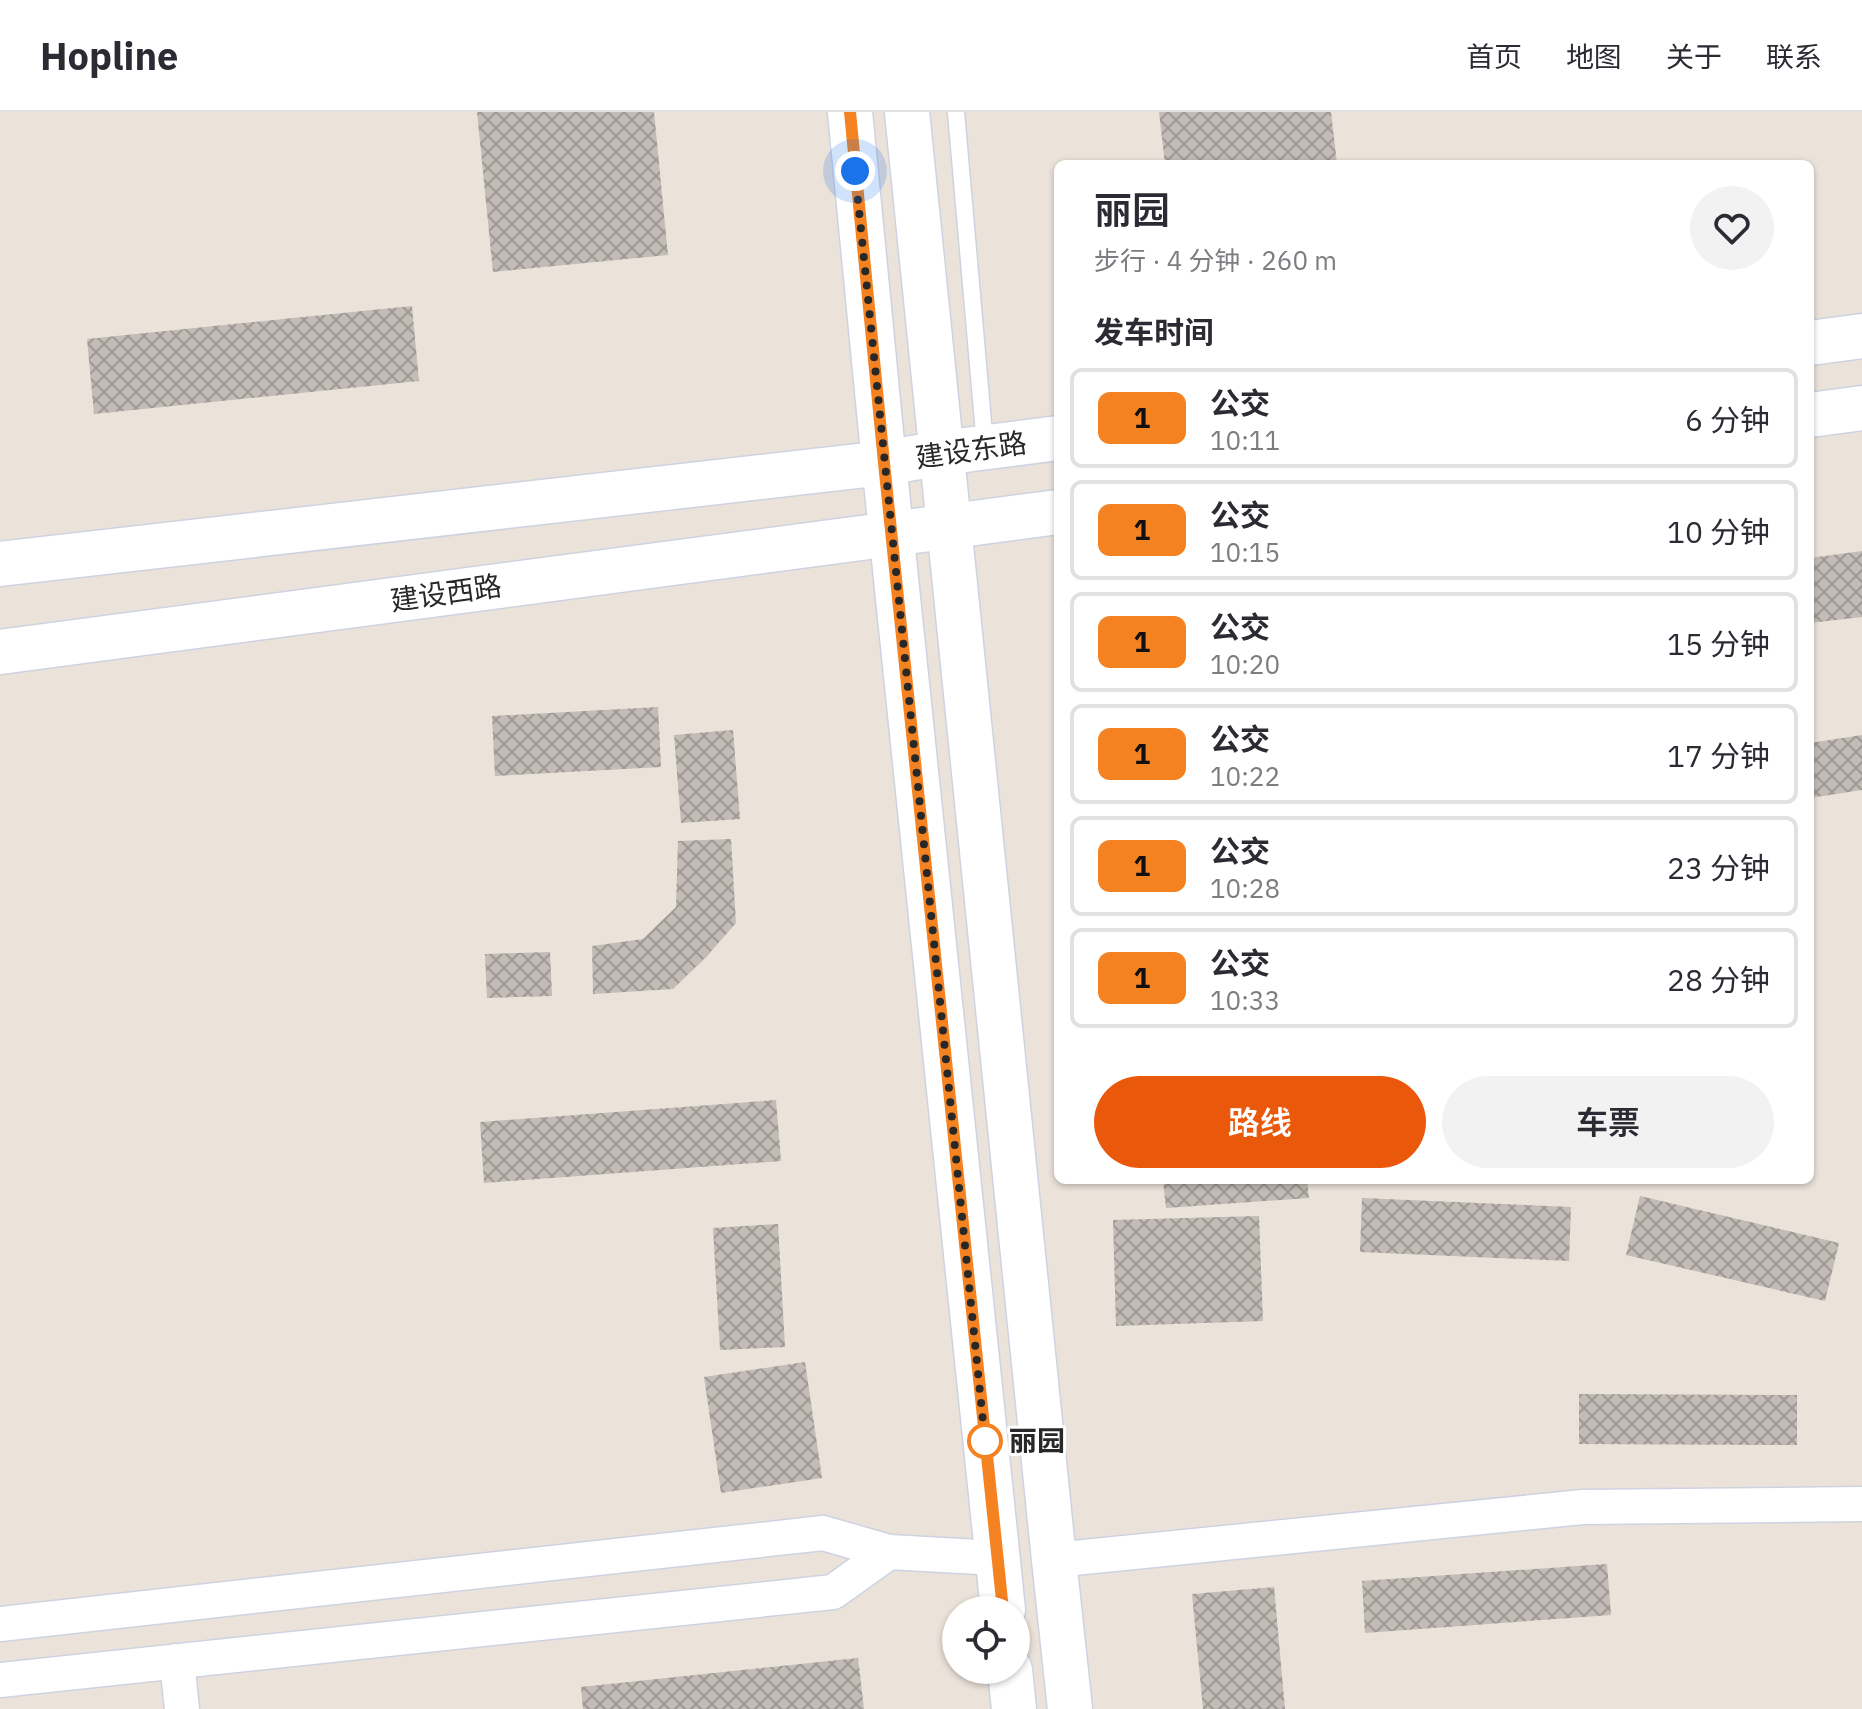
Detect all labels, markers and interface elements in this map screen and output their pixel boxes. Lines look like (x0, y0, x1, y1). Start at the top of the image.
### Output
text: Hopline (40, 31, 178, 80)
text: 首页 (1466, 38, 1522, 75)
text: 地图 (1566, 38, 1622, 75)
text: 关于 (1666, 38, 1722, 75)
text: 联系 (1766, 38, 1822, 75)
your location (835, 151, 875, 191)
text: 丽园 (1094, 185, 1170, 234)
button: heart (1690, 186, 1774, 270)
text: 步行 · 4 分钟 · 260 m (1094, 243, 1337, 277)
text: 发车时间 (1094, 312, 1214, 351)
text: 公交 (1210, 383, 1270, 422)
text: 1 (1134, 399, 1150, 436)
text: 6 分钟 (1685, 400, 1770, 439)
street label: 建设东路 (913, 423, 1029, 476)
text: 10:11 (1210, 423, 1280, 457)
text: 公交 (1210, 495, 1270, 534)
text: 1 (1134, 511, 1150, 548)
text: 10 分钟 (1667, 512, 1770, 551)
text: 10:15 (1210, 535, 1280, 569)
street label: 建设西路 (388, 566, 504, 619)
text: 公交 (1210, 607, 1270, 646)
text: 1 (1134, 623, 1150, 660)
text: 15 分钟 (1667, 624, 1770, 663)
text: 10:20 (1210, 647, 1280, 681)
text: 公交 (1210, 719, 1270, 758)
text: 1 (1134, 735, 1150, 772)
text: 17 分钟 (1667, 736, 1770, 775)
text: 10:22 (1210, 759, 1280, 793)
text: 公交 (1210, 831, 1270, 870)
text: 1 (1134, 847, 1150, 884)
text: 23 分钟 (1667, 848, 1770, 887)
text: 10:28 (1210, 871, 1280, 905)
text: 公交 (1210, 943, 1270, 982)
text: 1 (1134, 959, 1150, 996)
text: 28 分钟 (1667, 960, 1770, 999)
text: 10:33 (1210, 983, 1280, 1017)
button: 路线 (1094, 1076, 1426, 1168)
button: 车票 (1442, 1076, 1774, 1168)
place label: 丽园 (1009, 1422, 1065, 1459)
marker: 丽园 (968, 1424, 1002, 1458)
map controls (942, 1596, 1030, 1684)
button: locate (942, 1596, 1030, 1684)

